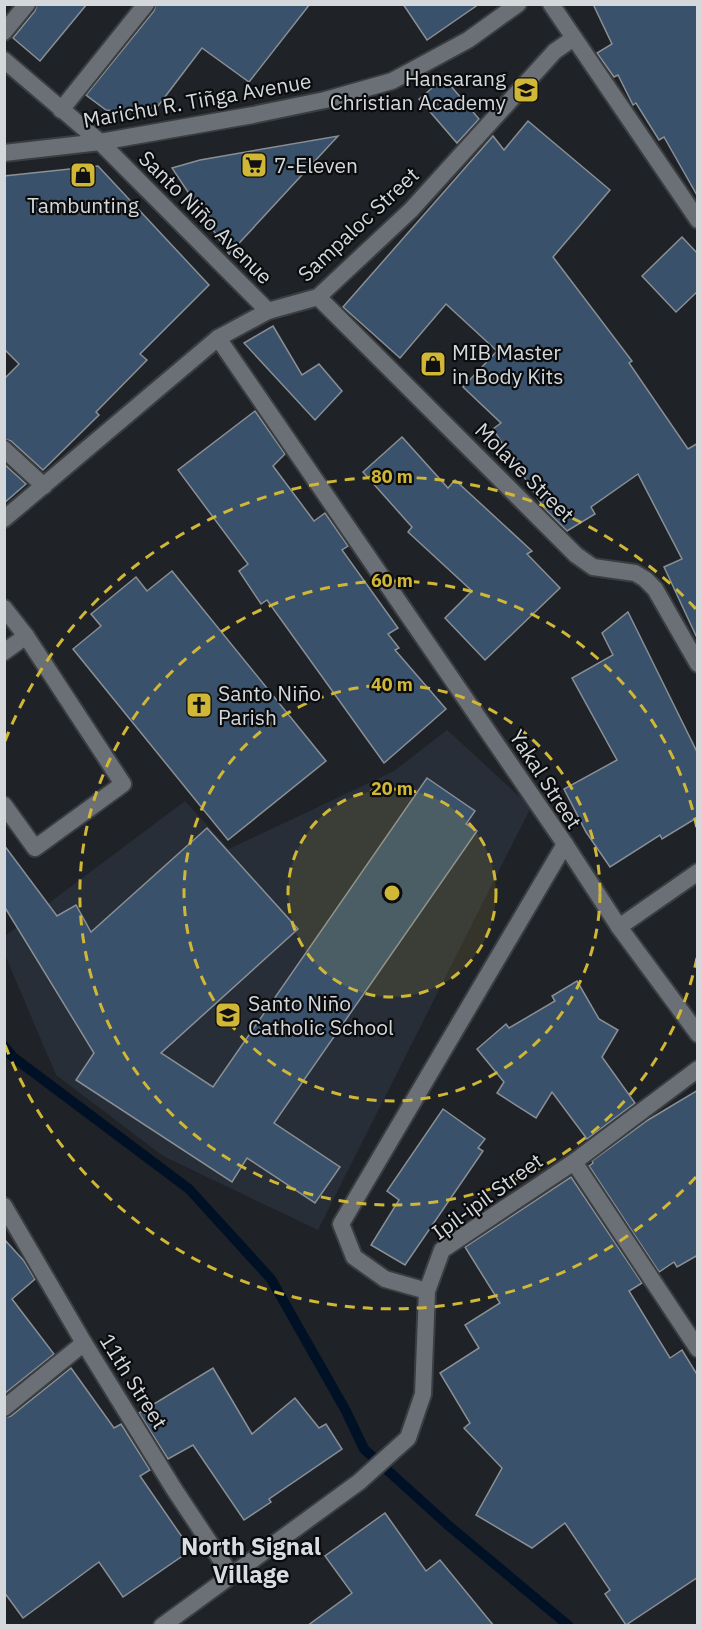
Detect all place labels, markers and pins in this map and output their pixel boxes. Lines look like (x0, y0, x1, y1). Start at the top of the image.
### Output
place label: Hansarang Christian Academy (330, 64, 507, 116)
school or university icon: Hansarang Christian Academy (511, 75, 541, 105)
supermarket icon: 7-Eleven (239, 150, 269, 180)
place label: 7-Eleven (274, 151, 358, 179)
shop icon: Tambunting (68, 160, 98, 190)
place label: Tambunting (27, 191, 139, 219)
place label: MIB Master in Body Kits (452, 338, 563, 390)
shop icon: MIB Master in Body Kits (418, 349, 448, 379)
place label: Santo Niño Parish (218, 679, 321, 731)
church icon: Santo Niño Parish (184, 690, 214, 720)
centre of rings (382, 883, 402, 903)
place label: Santo Niño Catholic School (248, 989, 394, 1041)
school or university icon: Santo Niño Catholic School (213, 1000, 243, 1030)

